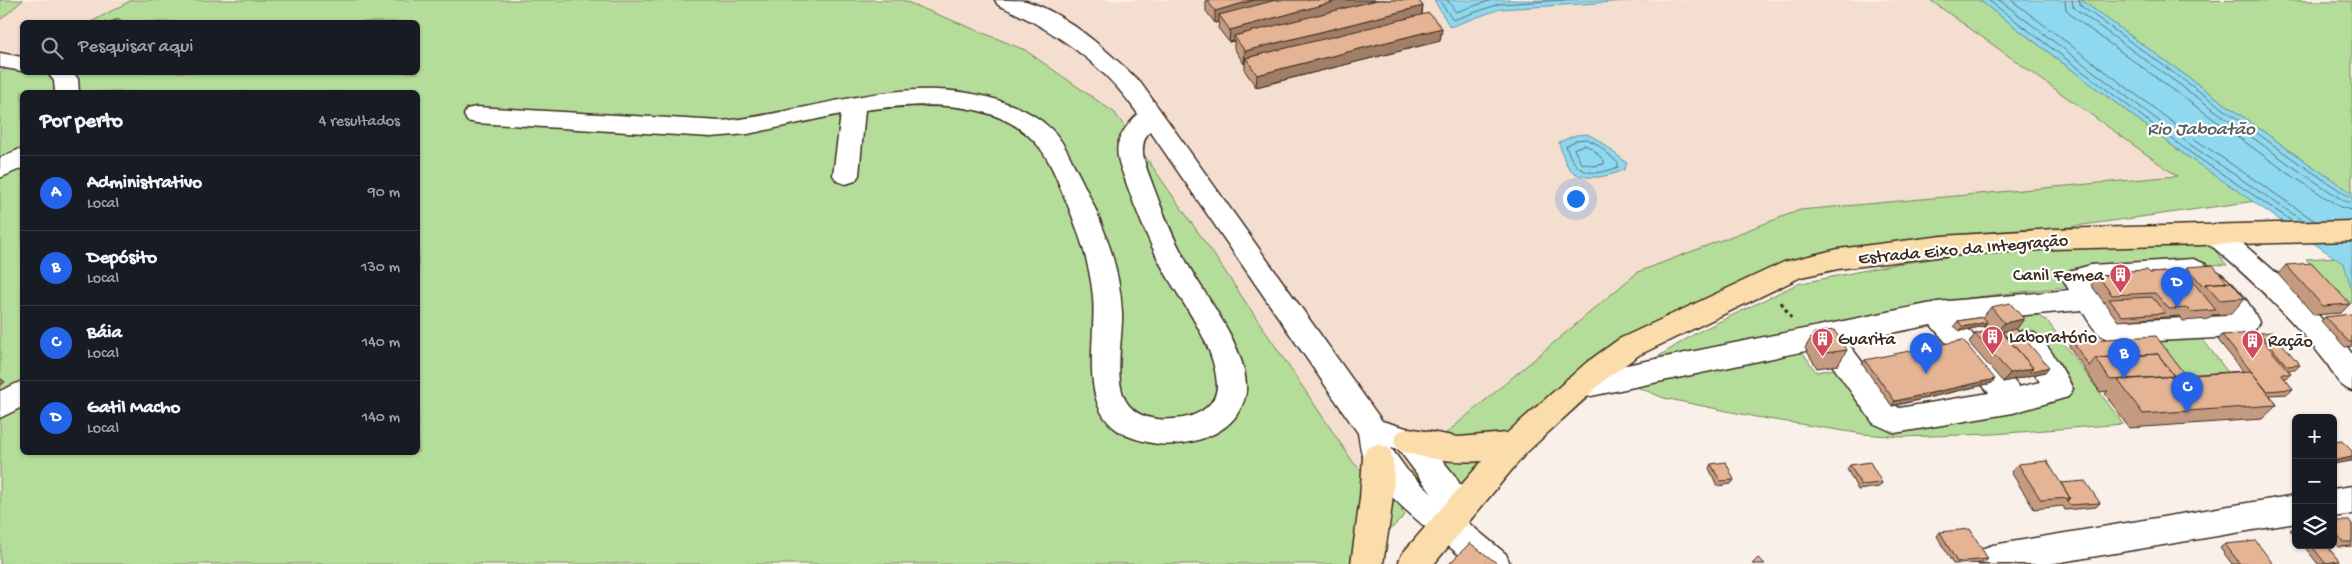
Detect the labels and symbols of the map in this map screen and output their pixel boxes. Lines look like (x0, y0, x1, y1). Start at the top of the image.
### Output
water label: Rio Jaboatão (2147, 119, 2256, 142)
your location (1563, 186, 1589, 212)
street label: Estrada Eixo da Integração (1857, 231, 2069, 270)
building icon: Canil Femea (2108, 262, 2132, 293)
place label: Canil Femea (2013, 266, 2105, 287)
pin: D (2161, 267, 2193, 308)
building icon: Laboratório (1981, 324, 2005, 355)
building icon: Guarita (1810, 326, 1834, 357)
place label: Laboratório (2009, 328, 2097, 349)
building icon: Ração (2240, 328, 2264, 359)
place label: Guarita (1838, 330, 1896, 351)
place label: Ração (2268, 332, 2313, 353)
pin: A (1910, 333, 1942, 374)
pin: B (2108, 338, 2140, 379)
pin: C (2171, 372, 2203, 413)

